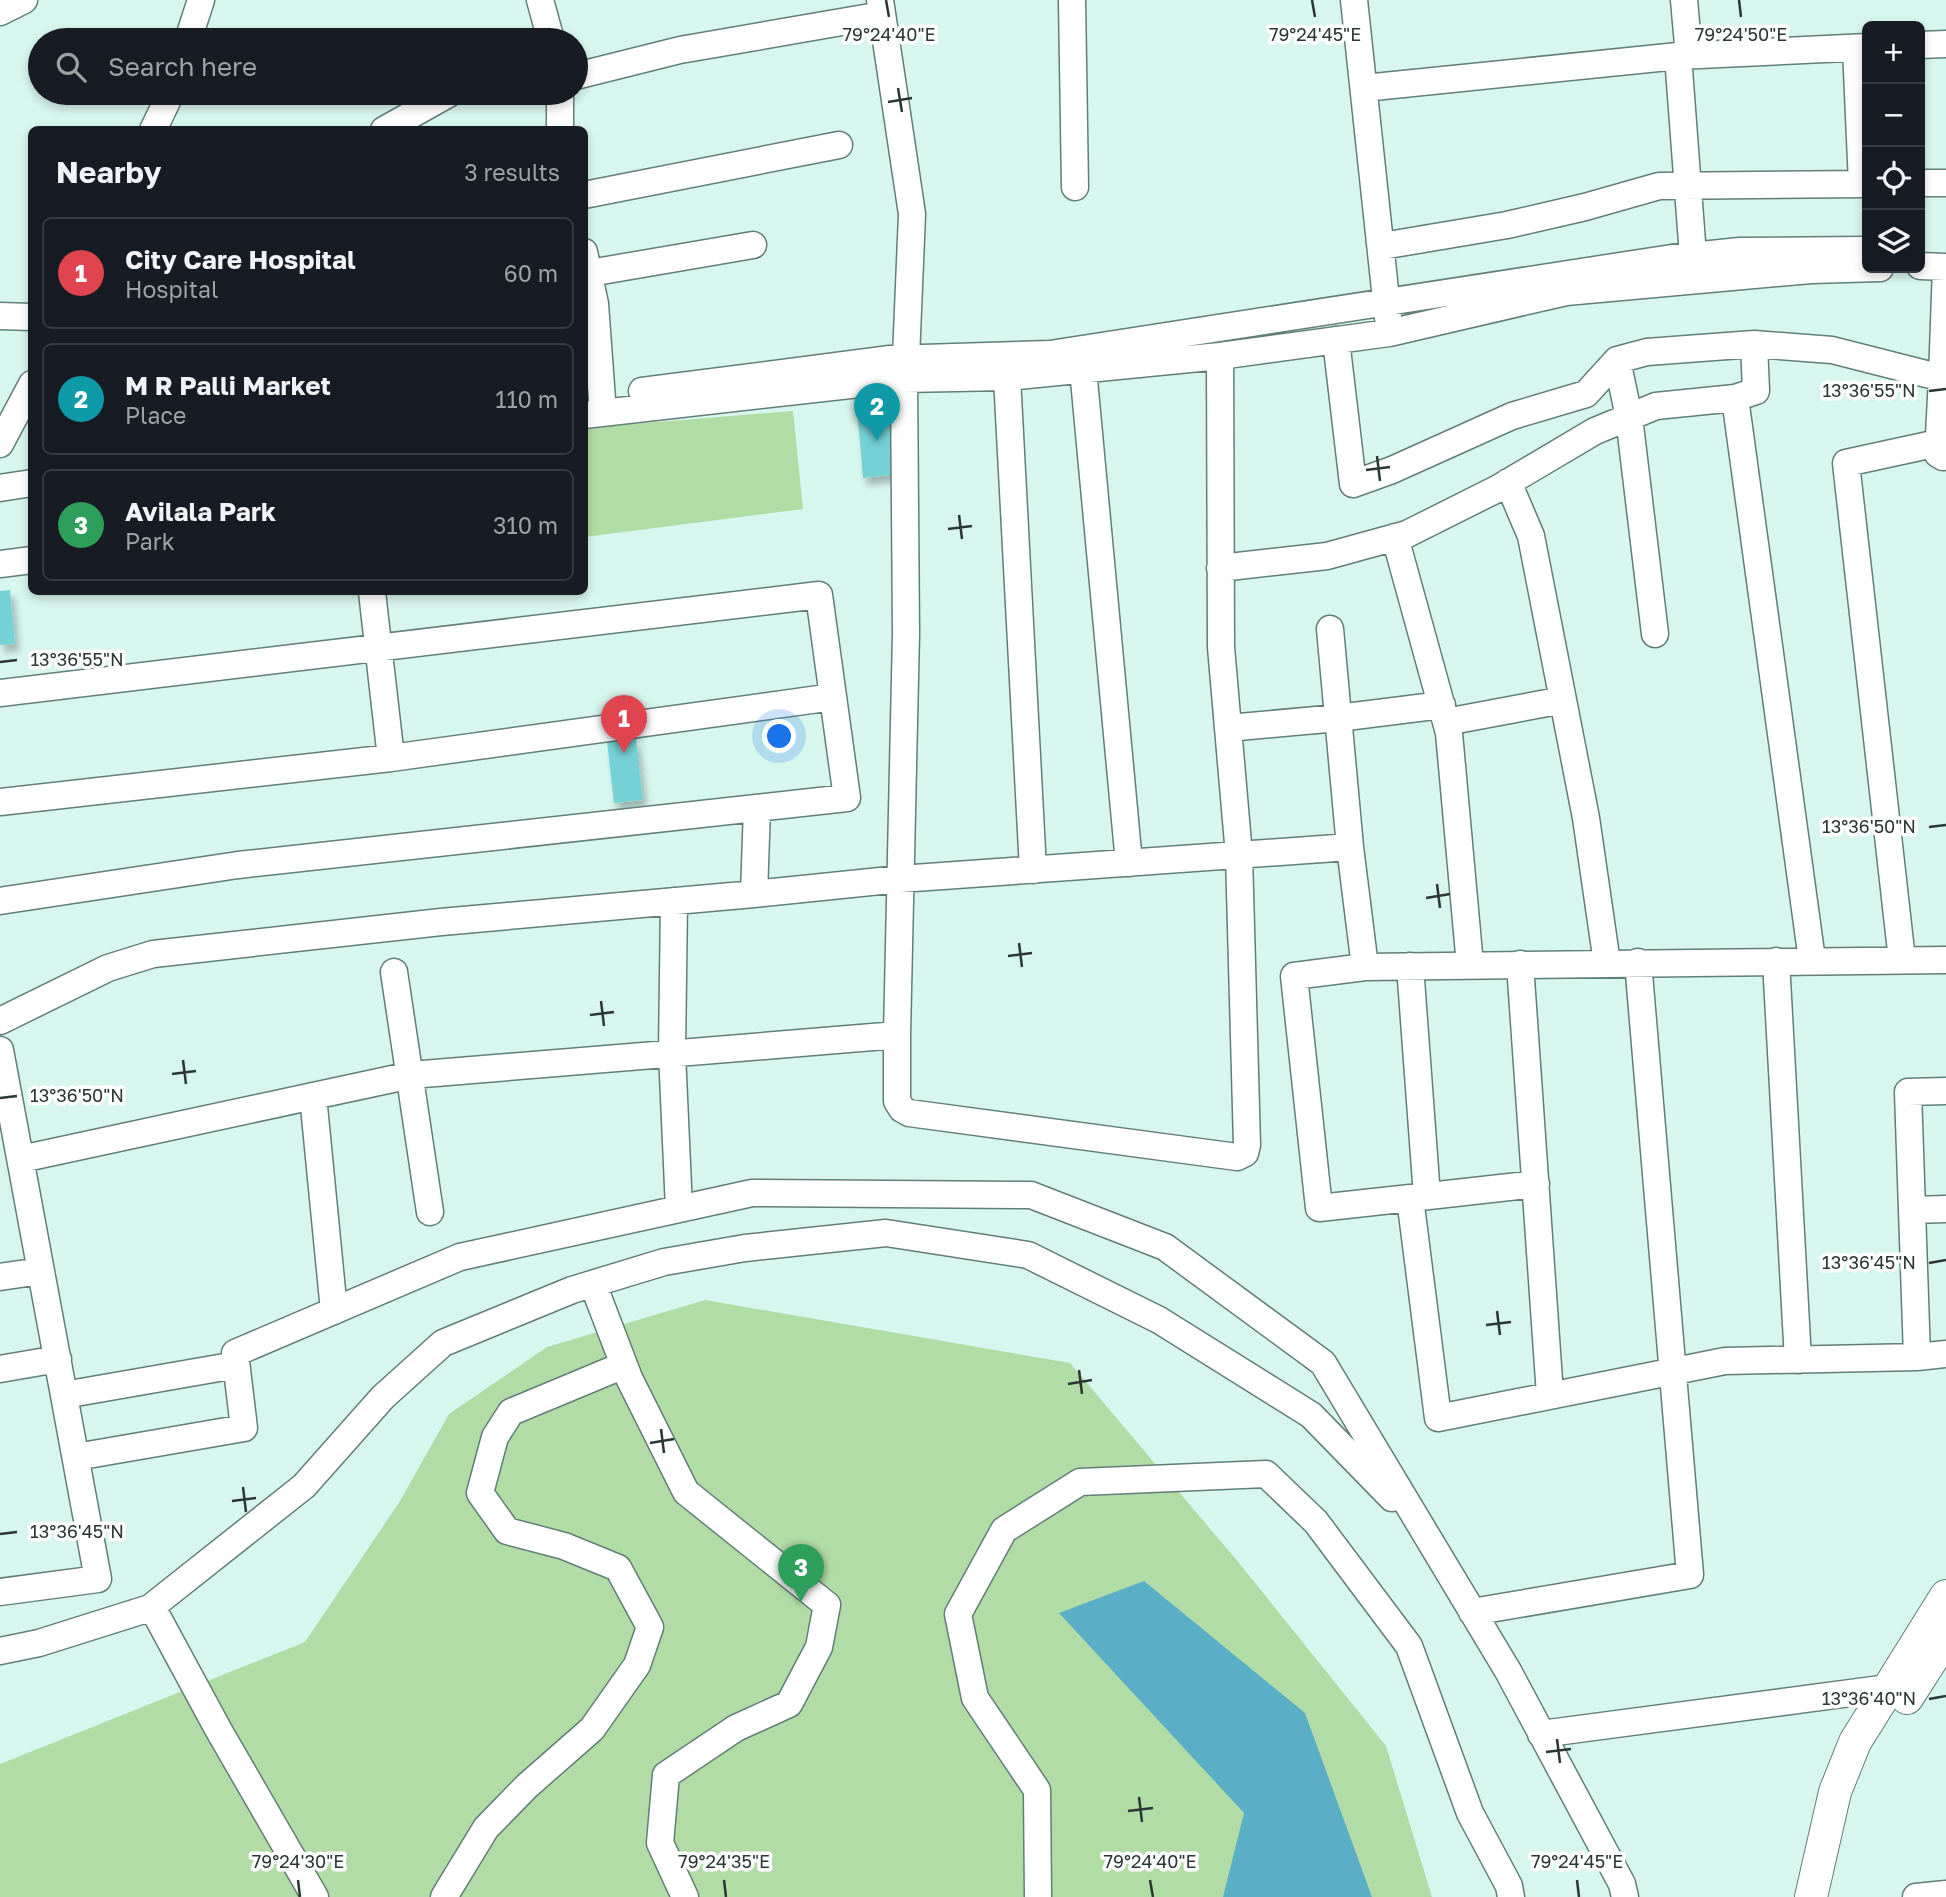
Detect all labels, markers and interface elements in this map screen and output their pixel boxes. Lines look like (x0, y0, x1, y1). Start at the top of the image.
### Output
map controls (1862, 21, 1925, 273)
button: + (1862, 21, 1925, 84)
text: 79°24'40"E (843, 23, 935, 45)
text: 79°24'45"E (1269, 23, 1361, 45)
text: 79°24'50"E (1695, 23, 1787, 45)
search box (28, 28, 588, 105)
icon: search (52, 48, 90, 86)
text: Search here (108, 51, 257, 82)
button: − (1862, 84, 1925, 147)
button: locate (1862, 147, 1925, 210)
text: Nearby (56, 154, 161, 190)
text: 3 results (464, 158, 560, 186)
button: layers (1862, 210, 1925, 273)
text: City Care Hospital (125, 244, 356, 275)
text: 1 (75, 259, 87, 287)
text: 60 m (504, 259, 558, 287)
text: Hospital (125, 275, 218, 303)
text: M R Palli Market (125, 370, 331, 401)
text: 13°36'55"N (1822, 379, 1916, 401)
pin: 2 (854, 383, 900, 441)
text: 2 (74, 385, 88, 413)
text: 110 m (495, 385, 558, 413)
text: Place (125, 401, 186, 429)
text: Avilala Park (125, 496, 276, 527)
text: 3 (74, 511, 88, 539)
text: 310 m (493, 511, 558, 539)
text: Park (125, 527, 175, 555)
text: 13°36'55"N (30, 648, 124, 670)
pin: 1 (601, 695, 647, 753)
your location (762, 719, 796, 753)
text: 13°36'50"N (1822, 815, 1916, 837)
text: 13°36'50"N (30, 1084, 124, 1106)
text: 13°36'45"N (1822, 1251, 1916, 1273)
text: 13°36'45"N (30, 1520, 124, 1542)
pin: 3 (778, 1544, 824, 1602)
text: 13°36'40"N (1822, 1687, 1916, 1709)
text: 79°24'30"E (252, 1850, 344, 1872)
text: 79°24'35"E (678, 1850, 770, 1872)
text: 79°24'40"E (1104, 1850, 1196, 1872)
text: 79°24'45"E (1531, 1850, 1623, 1872)

